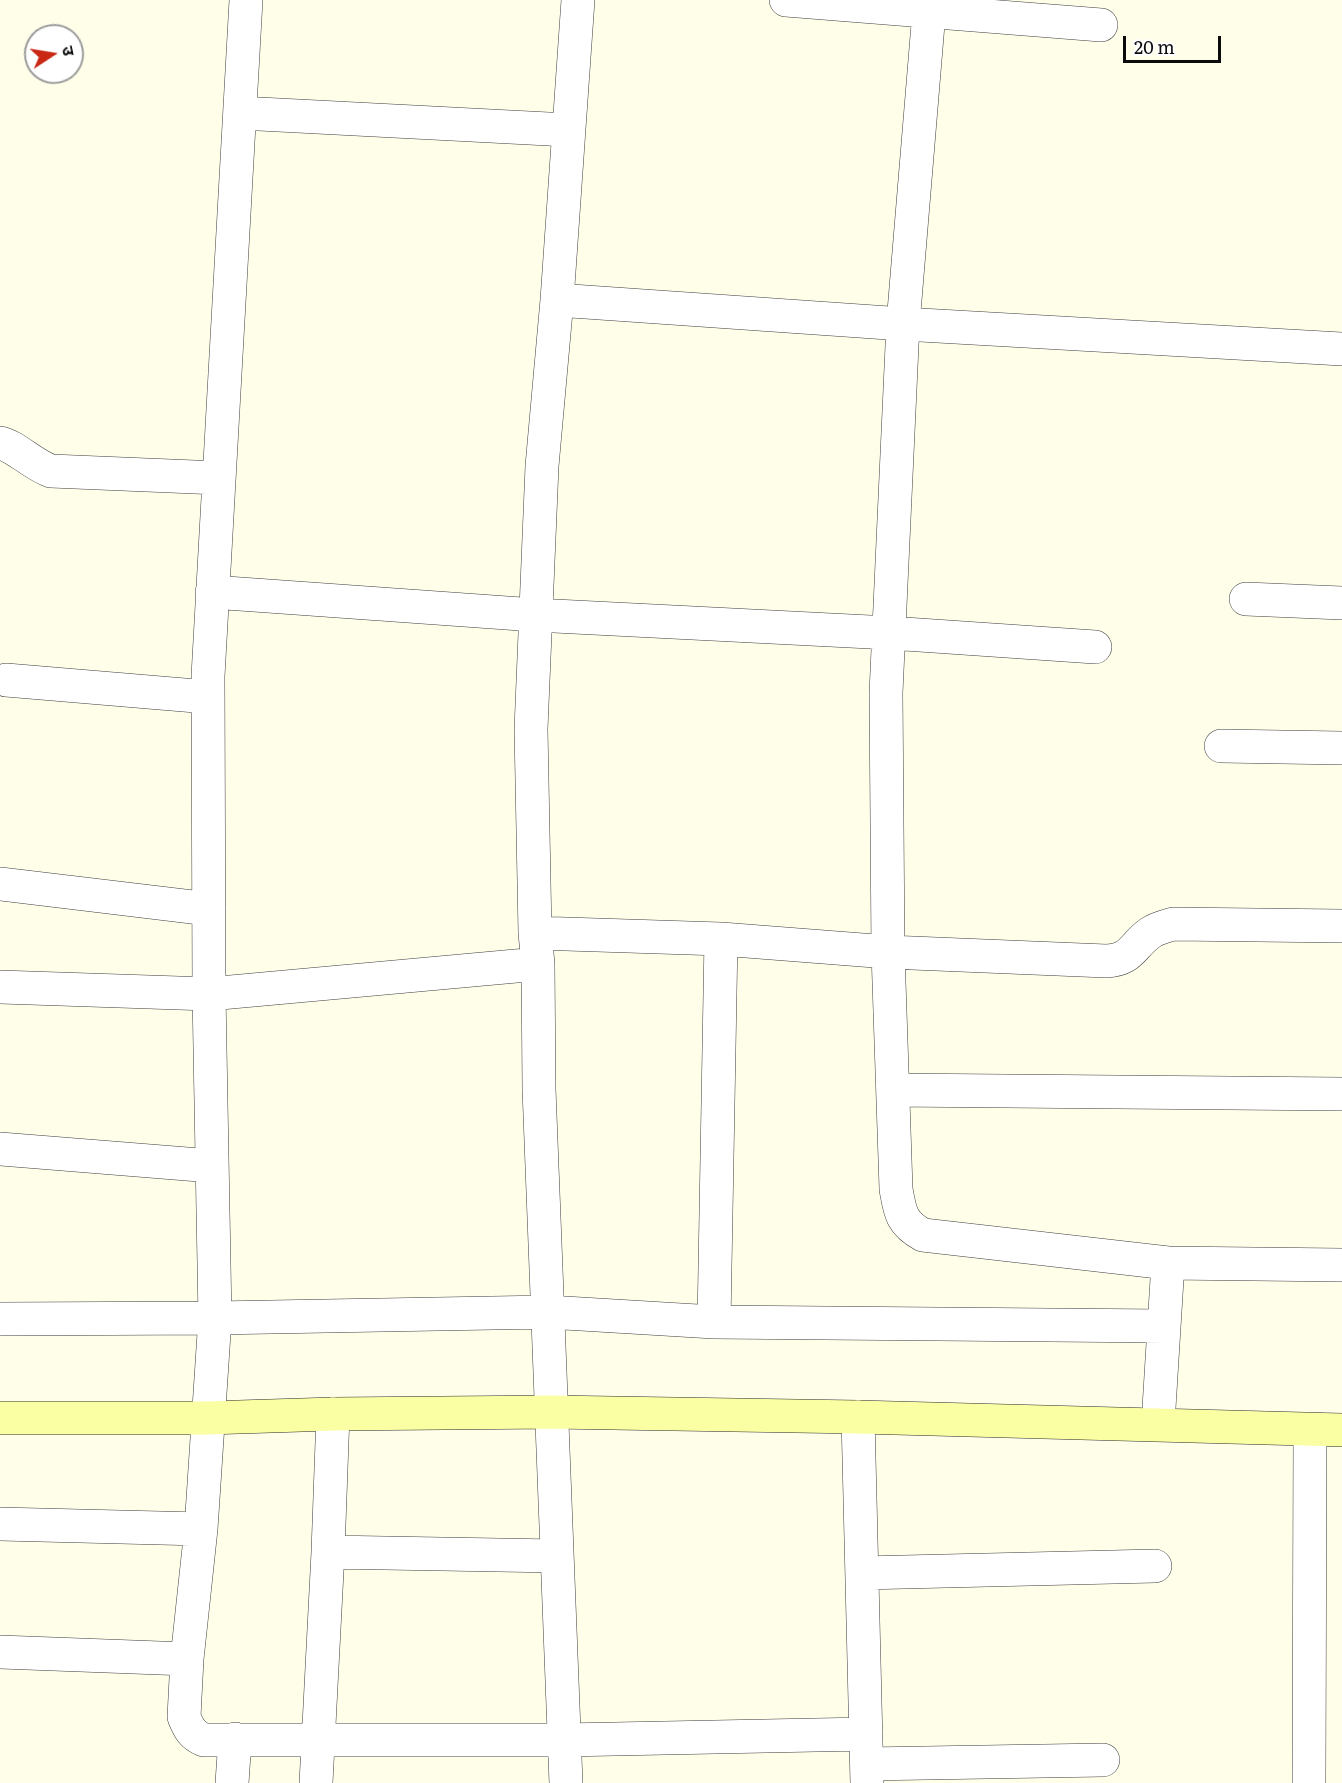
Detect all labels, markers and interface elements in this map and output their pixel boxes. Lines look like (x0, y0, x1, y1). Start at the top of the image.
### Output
north arrow (24, 24, 84, 84)
scale bar (1126, 24, 1224, 62)
text: 20 m (1134, 33, 1175, 60)
text: उ (57, 44, 82, 58)

